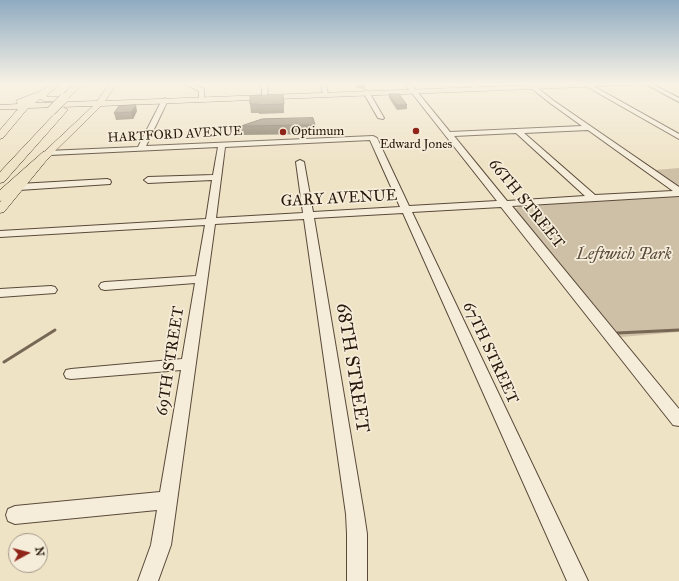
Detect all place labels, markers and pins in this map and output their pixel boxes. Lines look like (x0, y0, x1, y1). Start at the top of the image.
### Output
place label: Optimum (291, 124, 344, 140)
marker: Edward Jones (411, 126, 421, 136)
marker: Optimum (278, 127, 288, 137)
place label: Edward Jones (380, 137, 452, 153)

